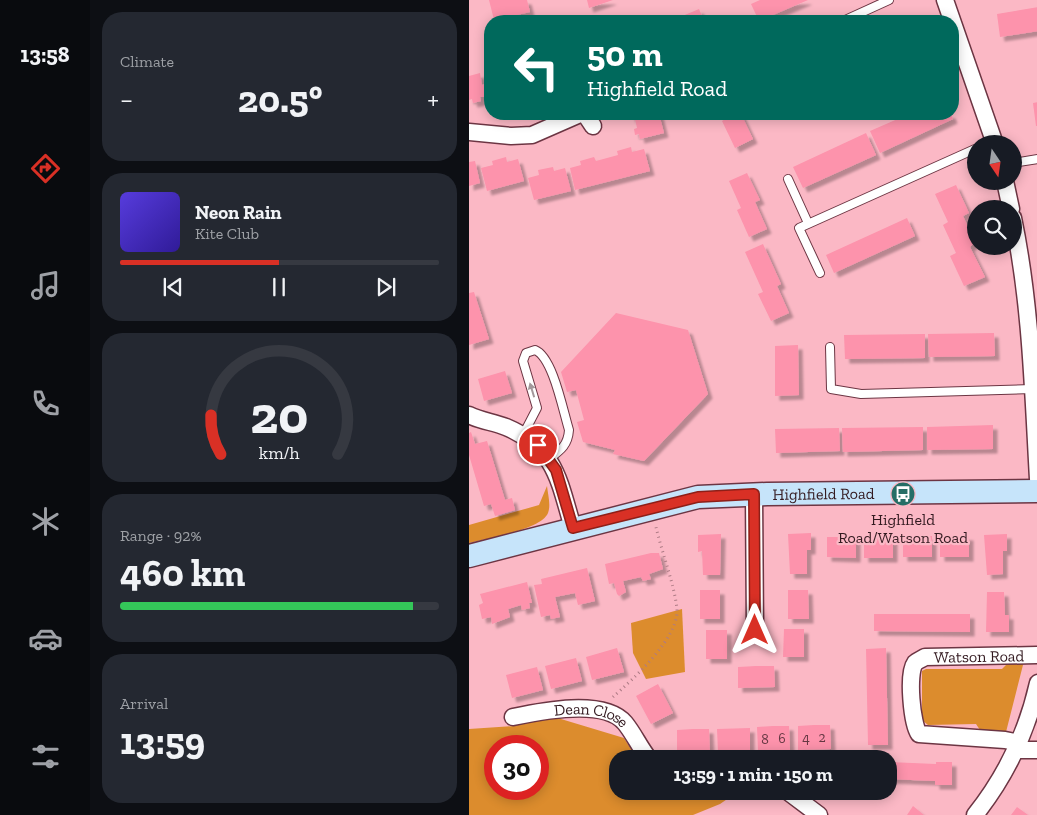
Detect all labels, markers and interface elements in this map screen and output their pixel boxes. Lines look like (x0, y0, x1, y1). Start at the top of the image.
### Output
text: 50 m (587, 33, 663, 75)
icon: left (504, 35, 569, 100)
text: 13:58 (20, 41, 70, 68)
text: Climate (120, 52, 174, 71)
text: Highfield Road (587, 75, 727, 102)
text: 20.5° (238, 76, 322, 122)
text: − (120, 83, 133, 116)
text: + (427, 83, 439, 116)
north arrow (967, 135, 1021, 190)
map controls (967, 135, 1022, 255)
icon: directions (28, 151, 63, 186)
button: search (967, 200, 1022, 255)
text: Neon Rain (195, 201, 282, 224)
text: Kite Club (195, 224, 259, 243)
icon: music (28, 268, 63, 303)
icon: previous (159, 273, 187, 301)
icon: pause (265, 273, 293, 301)
icon: next (372, 273, 400, 301)
one-way arrow (527, 383, 535, 398)
text: 20 (251, 384, 308, 446)
icon: phone (28, 386, 63, 421)
pin (517, 424, 559, 466)
icon: arrive (524, 431, 552, 459)
text: km/h (259, 442, 300, 464)
bus stop icon: Highfield Road/Watson Road (890, 481, 916, 507)
street label: Highfield Road (772, 483, 875, 503)
icon: climate (28, 504, 63, 539)
place label: Highfield Road/Watson Road (838, 510, 968, 547)
text: Range · 92% (120, 526, 202, 545)
text: 460 km (120, 550, 245, 596)
position arrow (728, 603, 780, 655)
icon: car (28, 621, 63, 656)
street label: Watson Road (934, 646, 1025, 666)
text: Arrival (120, 694, 168, 713)
street label: Dean Close (553, 699, 633, 731)
text: 13:59 (120, 718, 205, 764)
house number: 2 (818, 729, 826, 746)
house number: 6 (778, 730, 786, 747)
house number: 4 (802, 730, 810, 747)
house number: 8 (761, 731, 769, 748)
speed limit sign: 30 (484, 735, 549, 800)
icon: filters (28, 739, 63, 774)
text: 13:59 · 1 min · 150 m (673, 763, 833, 786)

